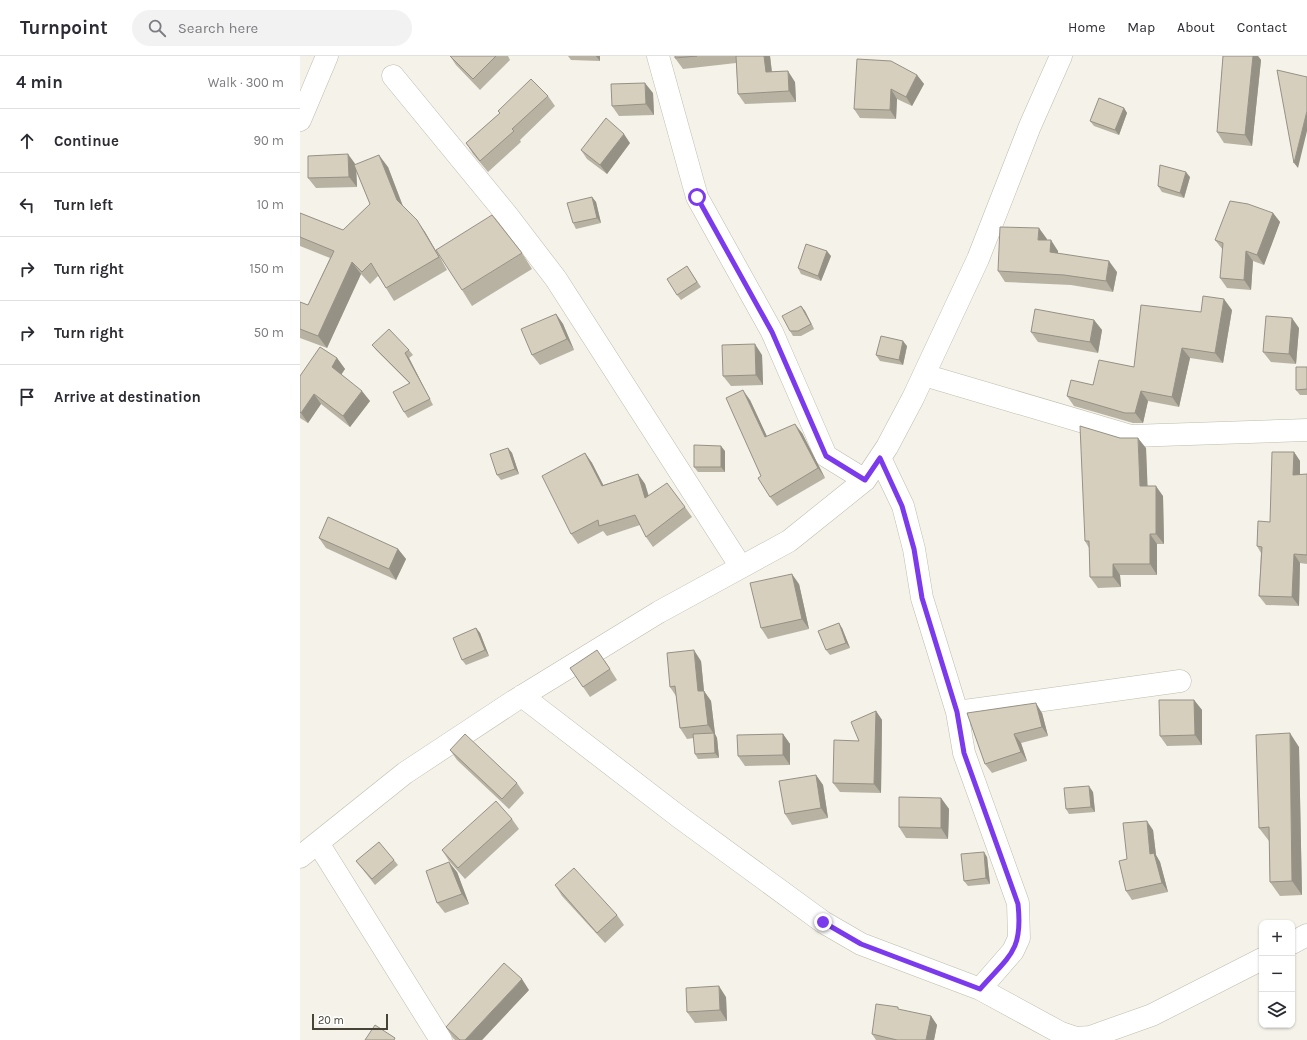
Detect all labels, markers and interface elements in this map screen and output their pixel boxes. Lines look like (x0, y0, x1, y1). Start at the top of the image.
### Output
search box (132, 10, 412, 46)
text: Turnpoint (20, 17, 108, 39)
icon: search (146, 17, 168, 39)
text: Search here (178, 19, 258, 37)
text: Home (1068, 19, 1105, 36)
text: Map (1127, 19, 1155, 36)
text: About (1177, 19, 1215, 36)
text: Contact (1237, 19, 1287, 36)
text: 4 min (16, 72, 63, 92)
text: Walk · 300 m (208, 75, 284, 90)
icon: ahead (16, 130, 38, 152)
text: Continue (54, 132, 119, 150)
text: 90 m (253, 133, 284, 148)
route start (688, 188, 706, 206)
icon: left (16, 194, 38, 216)
text: Turn left (54, 196, 113, 214)
text: 10 m (257, 197, 284, 212)
icon: right (16, 258, 38, 280)
text: Turn right (54, 260, 124, 278)
text: 150 m (249, 261, 284, 276)
icon: right (16, 322, 38, 344)
text: Turn right (54, 324, 124, 342)
text: 50 m (254, 325, 284, 340)
icon: arrive (16, 386, 38, 408)
text: Arrive at destination (54, 388, 201, 406)
route end (814, 913, 832, 931)
map controls (1259, 920, 1295, 1028)
button: + (1259, 920, 1295, 956)
button: − (1259, 956, 1295, 992)
button: layers (1259, 992, 1295, 1028)
scale bar (312, 1012, 388, 1031)
text: 20 m (318, 1014, 344, 1027)

